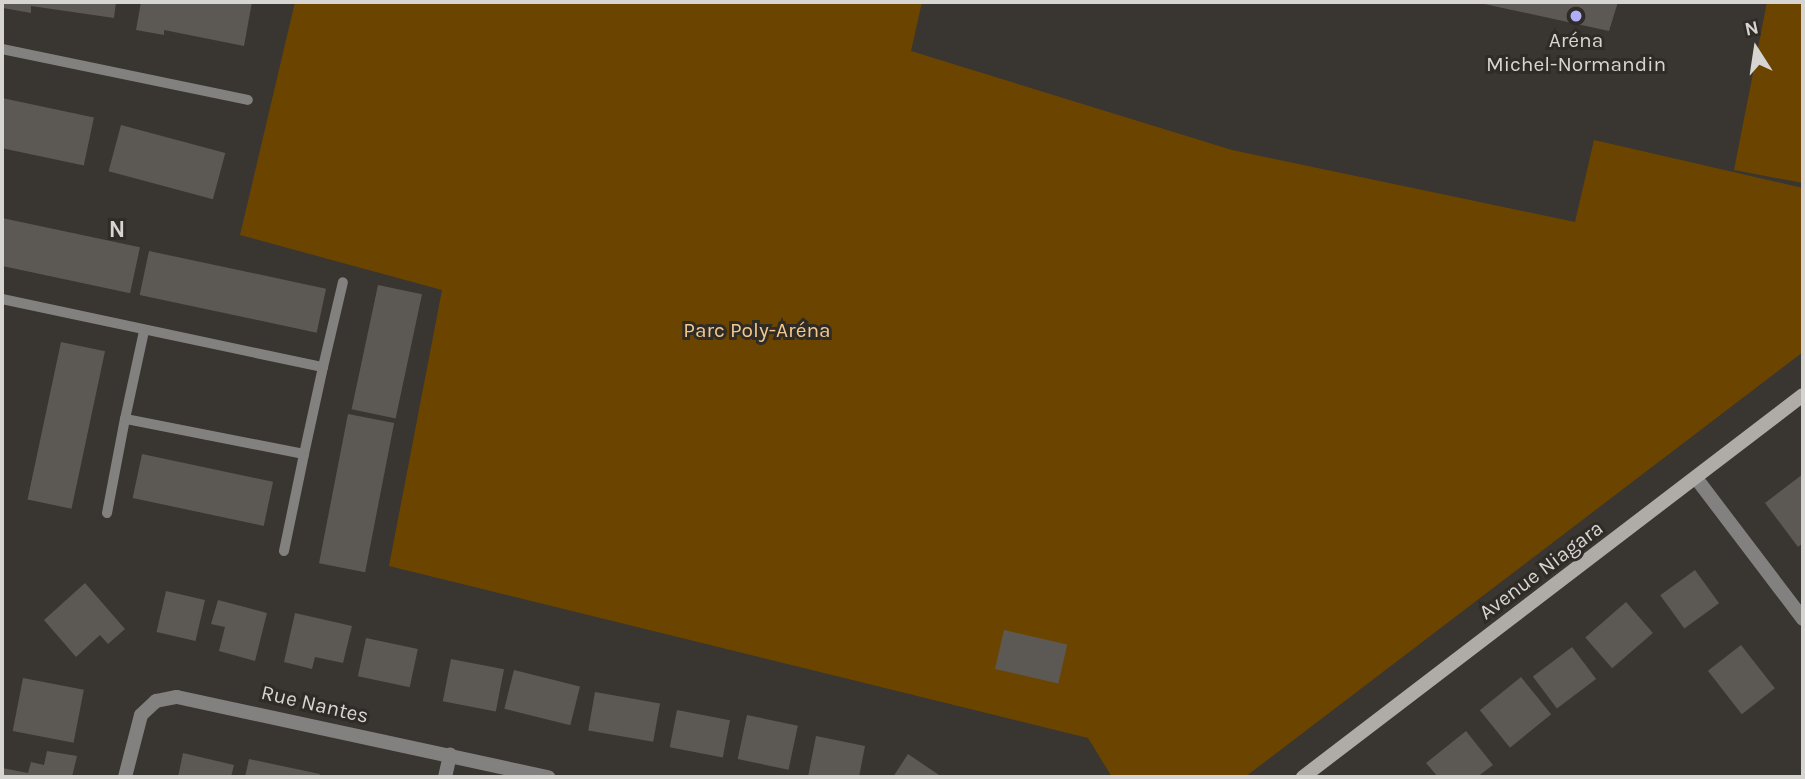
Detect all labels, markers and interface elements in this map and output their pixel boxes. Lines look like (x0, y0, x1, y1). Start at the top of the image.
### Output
marker: Aréna Michel-Normandin (1568, 8, 1584, 24)
north arrow (1721, 14, 1791, 84)
text: N (1743, 16, 1761, 41)
place label: Aréna Michel-Normandin (1486, 27, 1666, 77)
district label: N (109, 216, 125, 244)
park label: Parc Poly-Aréna (683, 317, 831, 343)
street label: Avenue Niagara (1474, 515, 1608, 625)
street label: Rue Nantes (259, 679, 371, 729)

